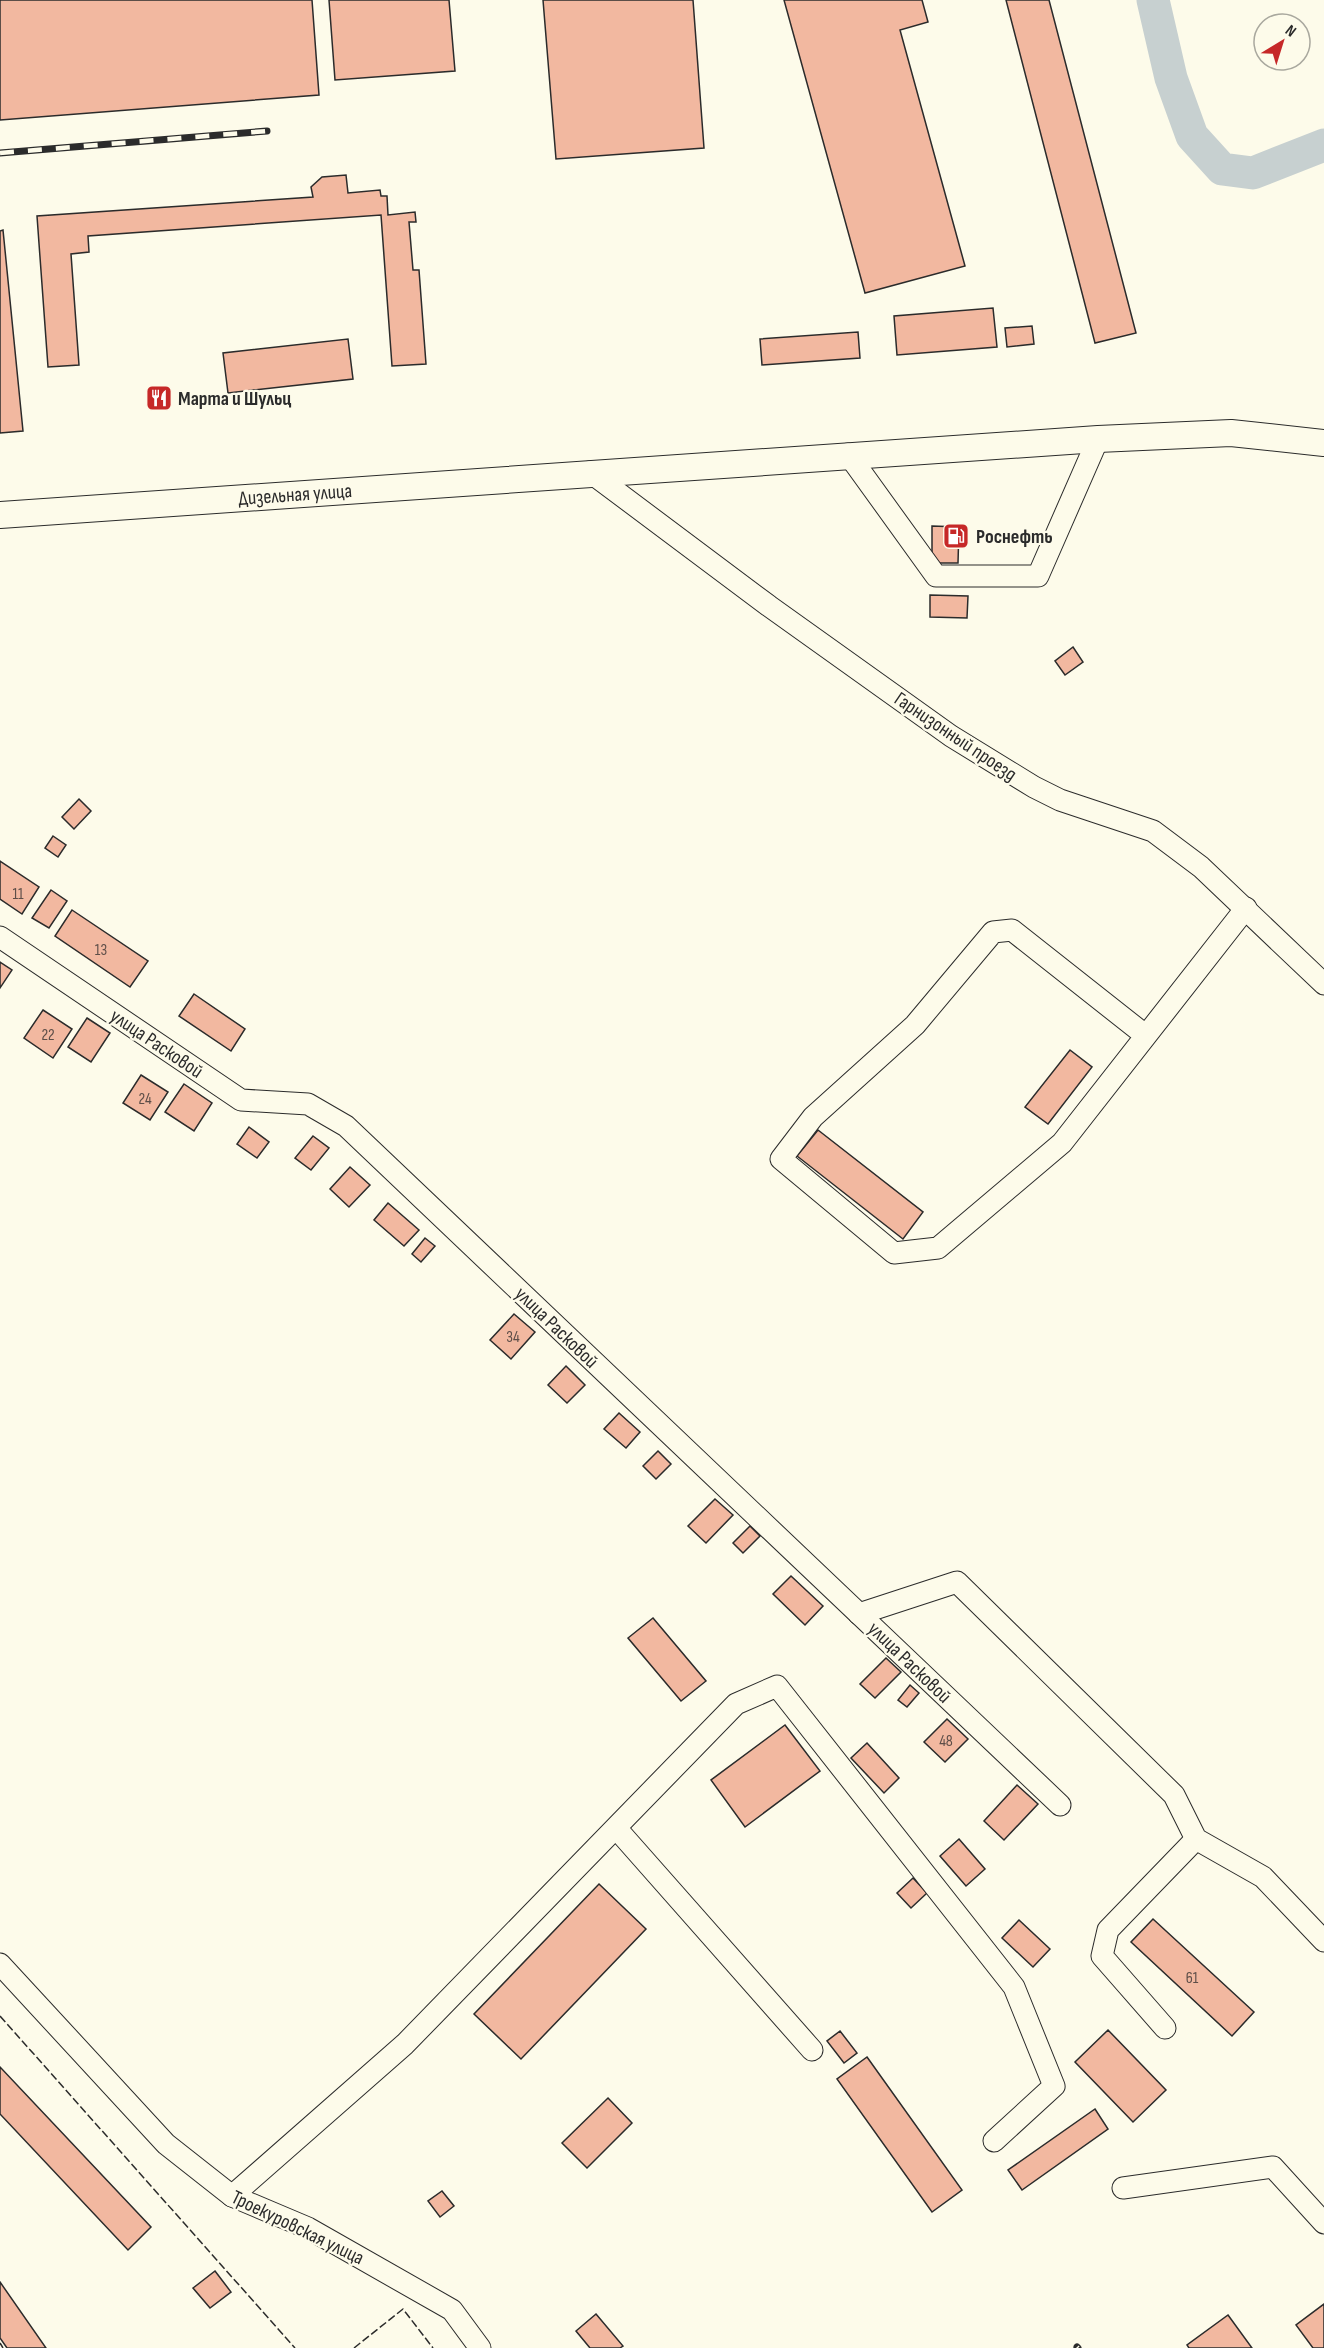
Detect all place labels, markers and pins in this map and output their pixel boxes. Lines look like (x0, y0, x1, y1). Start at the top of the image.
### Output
restaurant icon: Марта и Шульц (144, 383, 174, 413)
place label: Марта и Шульц (178, 387, 291, 411)
fuel station icon: Роснефть (941, 521, 971, 551)
place label: Роснефть (976, 525, 1053, 549)

